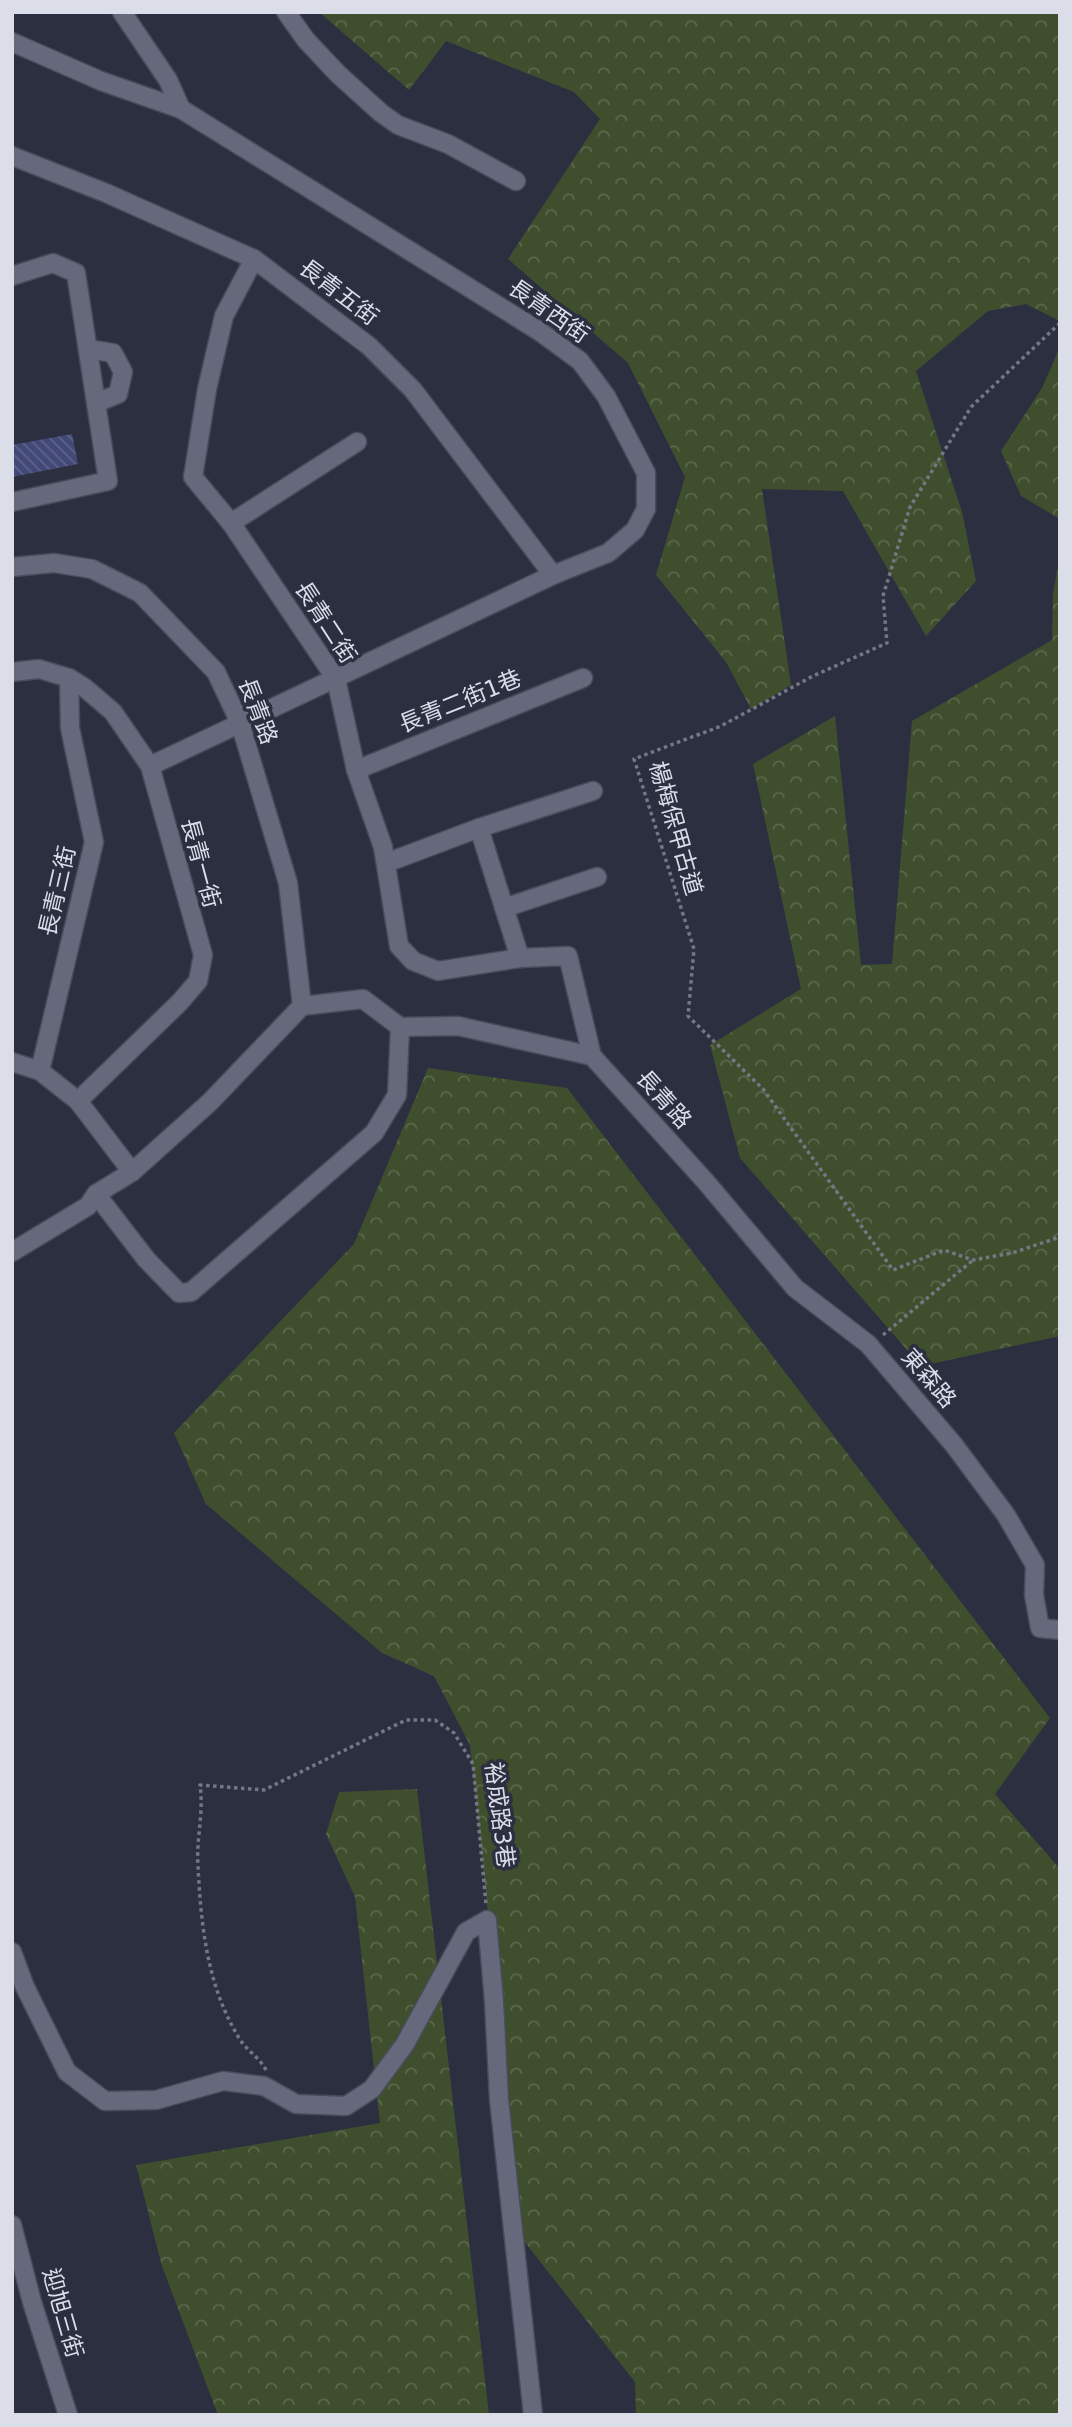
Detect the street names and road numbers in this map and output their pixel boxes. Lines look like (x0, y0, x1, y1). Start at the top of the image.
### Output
street label: 長青五街 (294, 254, 384, 330)
street label: 長青西街 (504, 274, 594, 348)
street label: 長青二街 (290, 576, 362, 668)
street label: 長青二街1巷 (395, 665, 525, 737)
street label: 長青路 (233, 674, 283, 748)
street label: 楊梅保甲古道 (644, 758, 708, 898)
street label: 長青一街 (177, 815, 225, 911)
street label: 長青三街 (34, 843, 80, 939)
street label: 長青路 (631, 1065, 697, 1133)
street label: 東森路 (897, 1343, 961, 1413)
street label: 裕成路3巷 (481, 1760, 519, 1870)
street label: 迎旭三街 (38, 2265, 88, 2361)

